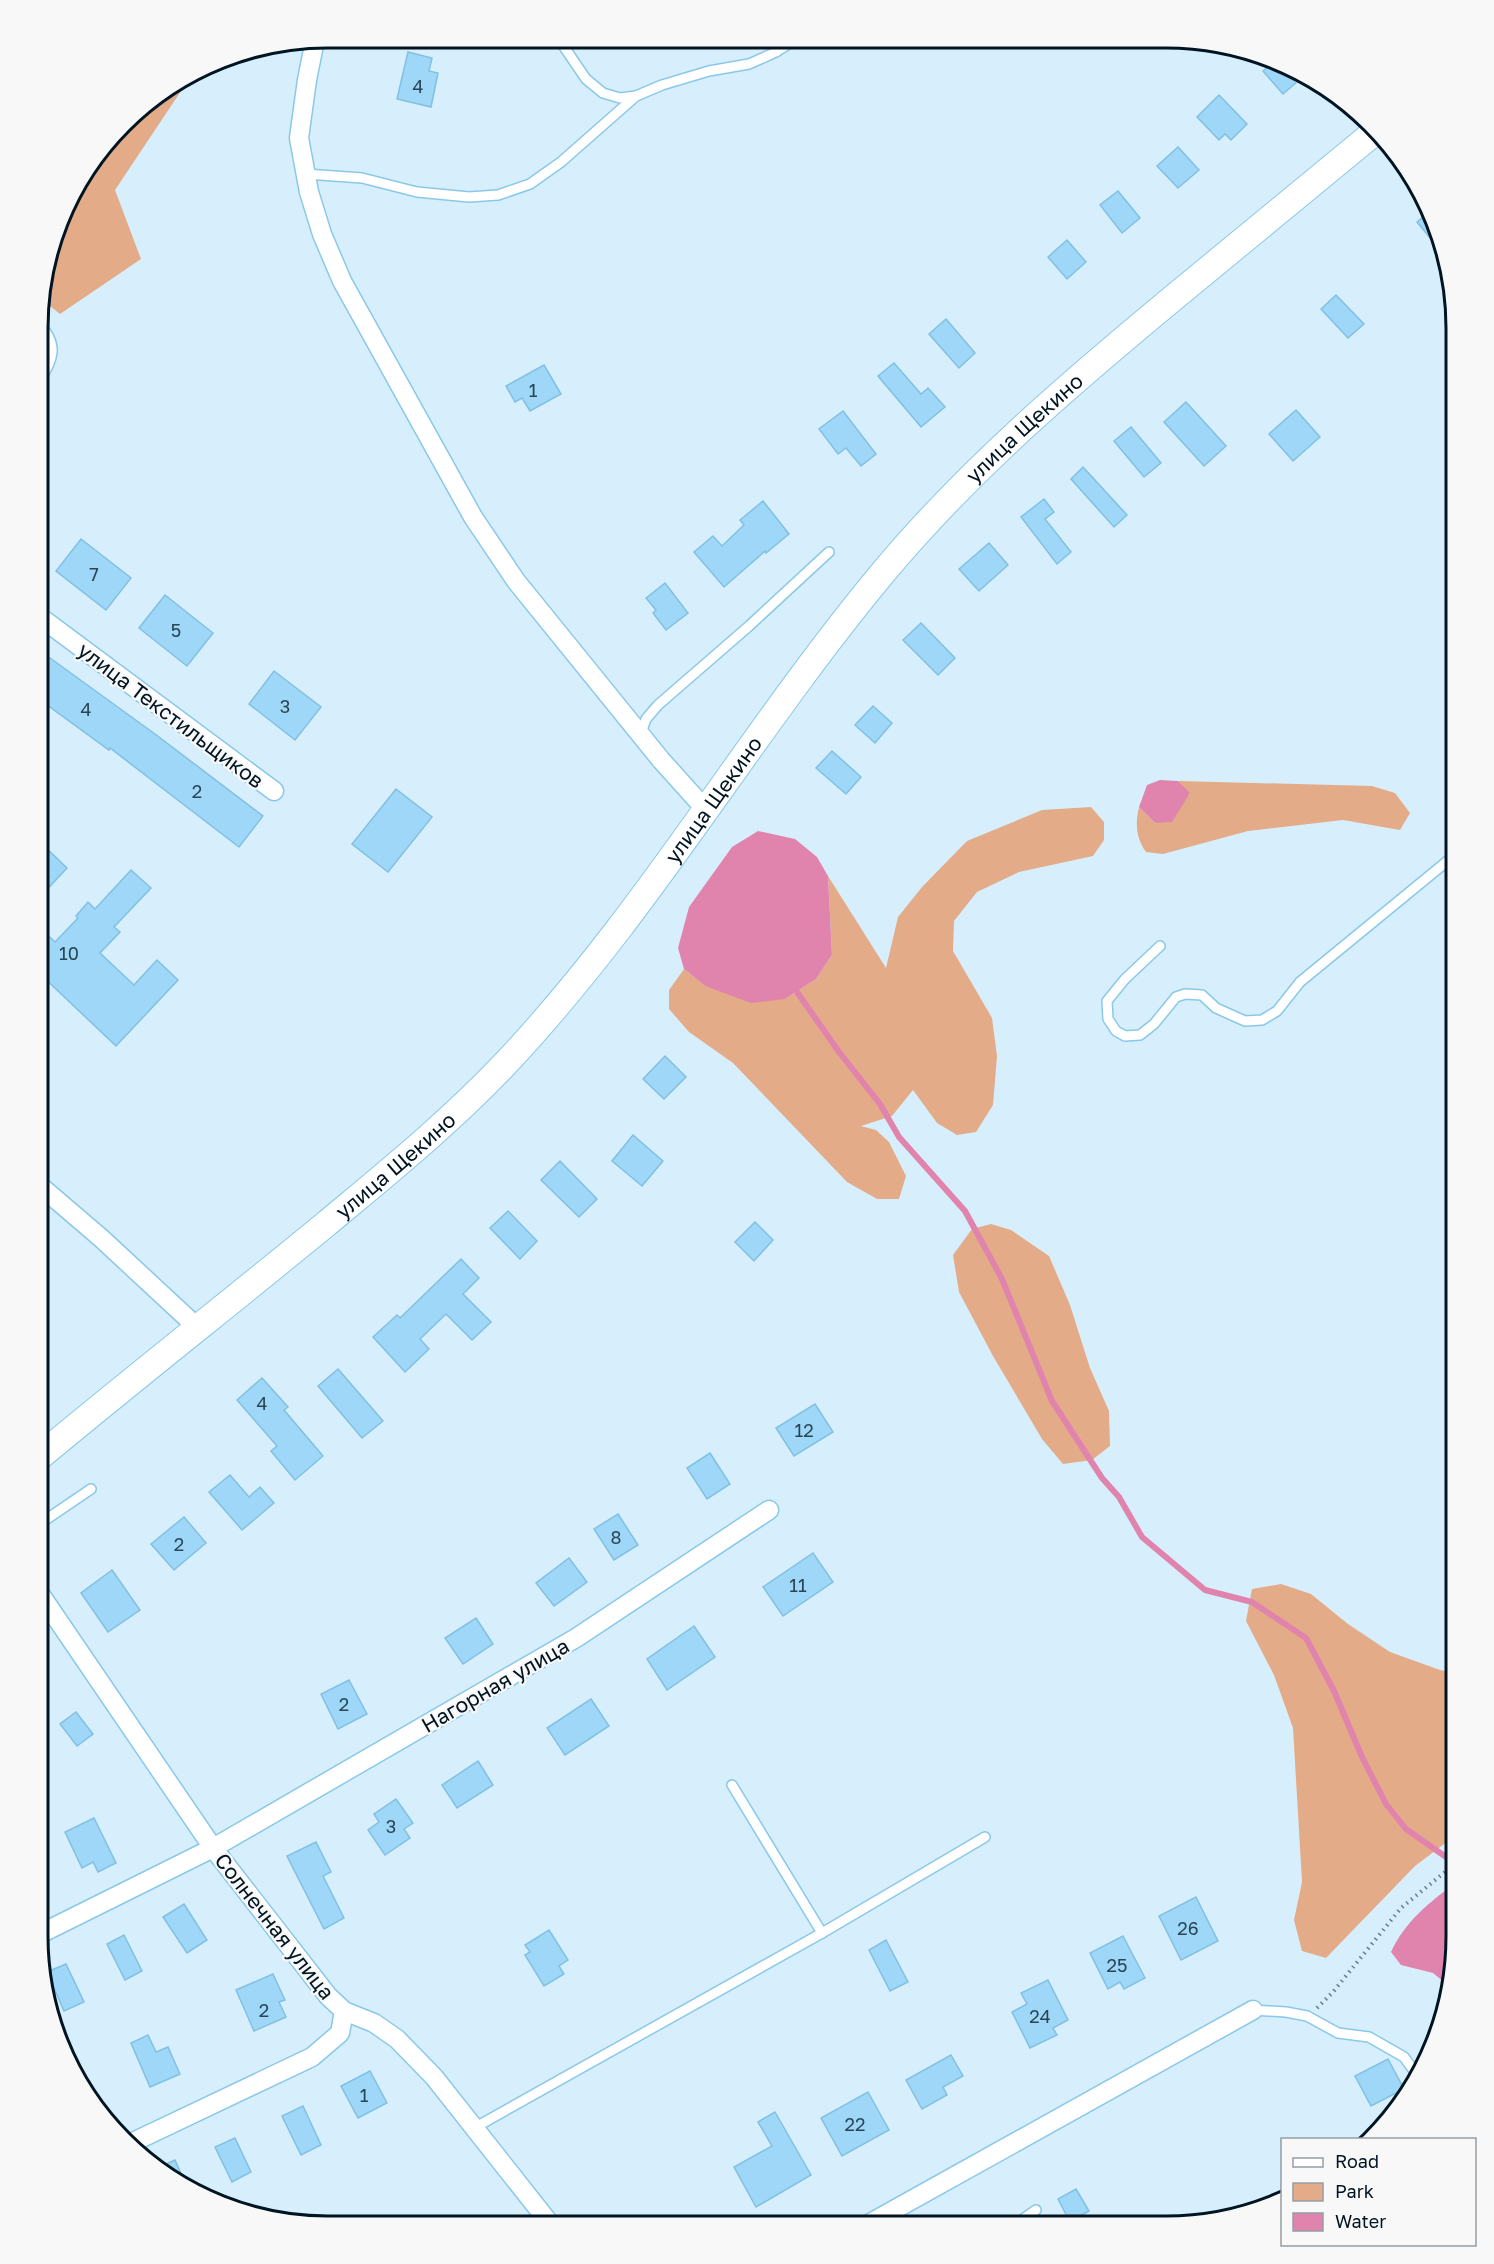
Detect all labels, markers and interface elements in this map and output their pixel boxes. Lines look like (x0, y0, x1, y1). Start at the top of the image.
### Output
house number: 4 (413, 75, 424, 97)
street label: улица Щекино (960, 367, 1088, 488)
house number: 1 (529, 379, 538, 401)
house number: 7 (89, 563, 99, 585)
house number: 5 (171, 619, 181, 641)
street label: улица Текстильщиков (73, 637, 269, 793)
house number: 3 (280, 695, 290, 717)
house number: 4 (81, 698, 92, 720)
street label: улица Щекино (659, 731, 767, 868)
house number: 2 (192, 780, 202, 802)
house number: 10 (59, 942, 79, 964)
street label: улица Щекино (330, 1106, 461, 1224)
house number: 4 (257, 1392, 268, 1414)
house number: 12 (794, 1419, 814, 1441)
house number: 8 (611, 1526, 621, 1548)
house number: 2 (174, 1533, 184, 1555)
house number: 11 (789, 1574, 807, 1596)
street label: Нагорная улица (417, 1632, 573, 1738)
house number: 2 (339, 1693, 349, 1715)
house number: 3 (386, 1815, 396, 1837)
street label: Солнечная улица (210, 1847, 340, 2005)
house number: 26 (1177, 1917, 1199, 1939)
house number: 25 (1107, 1954, 1127, 1976)
house number: 2 (259, 1999, 269, 2021)
house number: 24 (1029, 2005, 1051, 2027)
house number: 1 (360, 2084, 369, 2106)
house number: 22 (845, 2113, 865, 2135)
legend (1281, 2138, 1476, 2246)
text: Road (1335, 2150, 1379, 2172)
text: Park (1335, 2180, 1374, 2202)
text: Water (1335, 2210, 1386, 2232)

